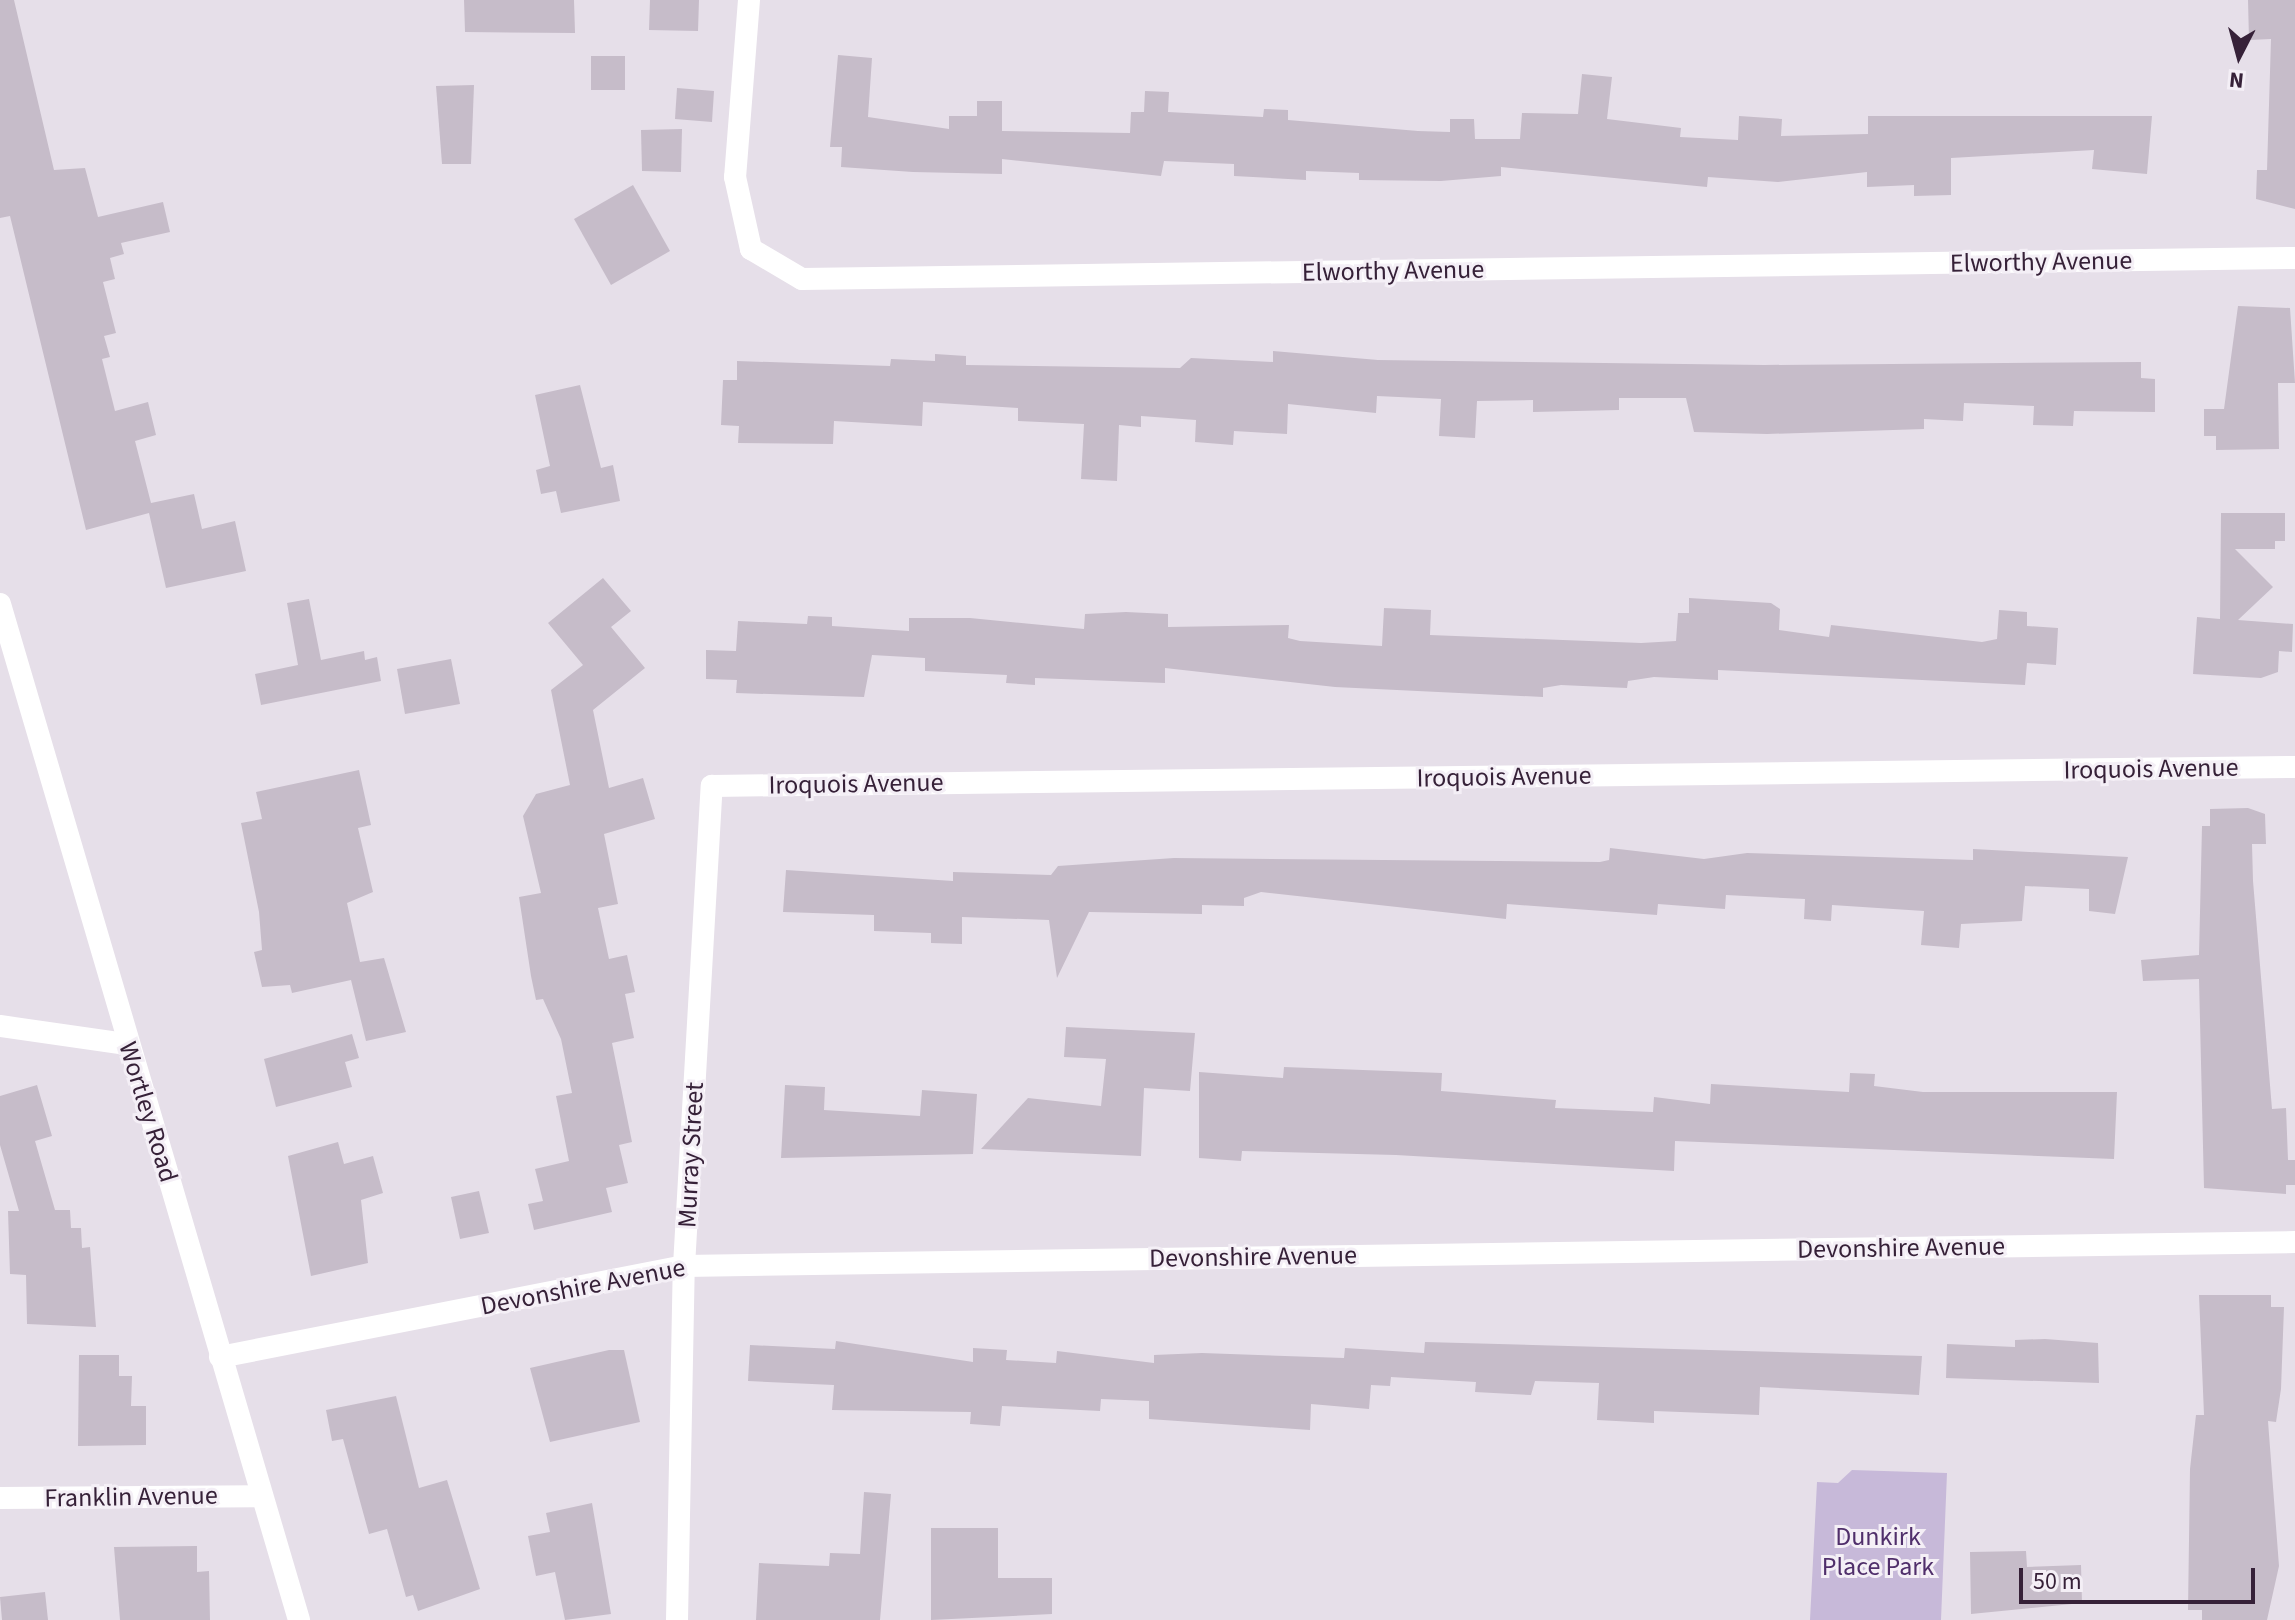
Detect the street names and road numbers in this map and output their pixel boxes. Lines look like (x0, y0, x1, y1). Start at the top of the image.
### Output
street label: Elworthy Avenue (1950, 245, 2132, 279)
street label: Elworthy Avenue (1302, 254, 1484, 288)
street label: Iroquois Avenue (2063, 752, 2239, 786)
street label: Iroquois Avenue (1416, 760, 1592, 794)
street label: Iroquois Avenue (768, 767, 944, 801)
street label: Wortley Road (112, 1038, 184, 1186)
street label: Murray Street (672, 1081, 710, 1229)
street label: Devonshire Avenue (1797, 1231, 2005, 1265)
street label: Devonshire Avenue (1149, 1240, 1357, 1274)
street label: Devonshire Avenue (478, 1252, 688, 1322)
street label: Franklin Avenue (44, 1480, 218, 1514)

